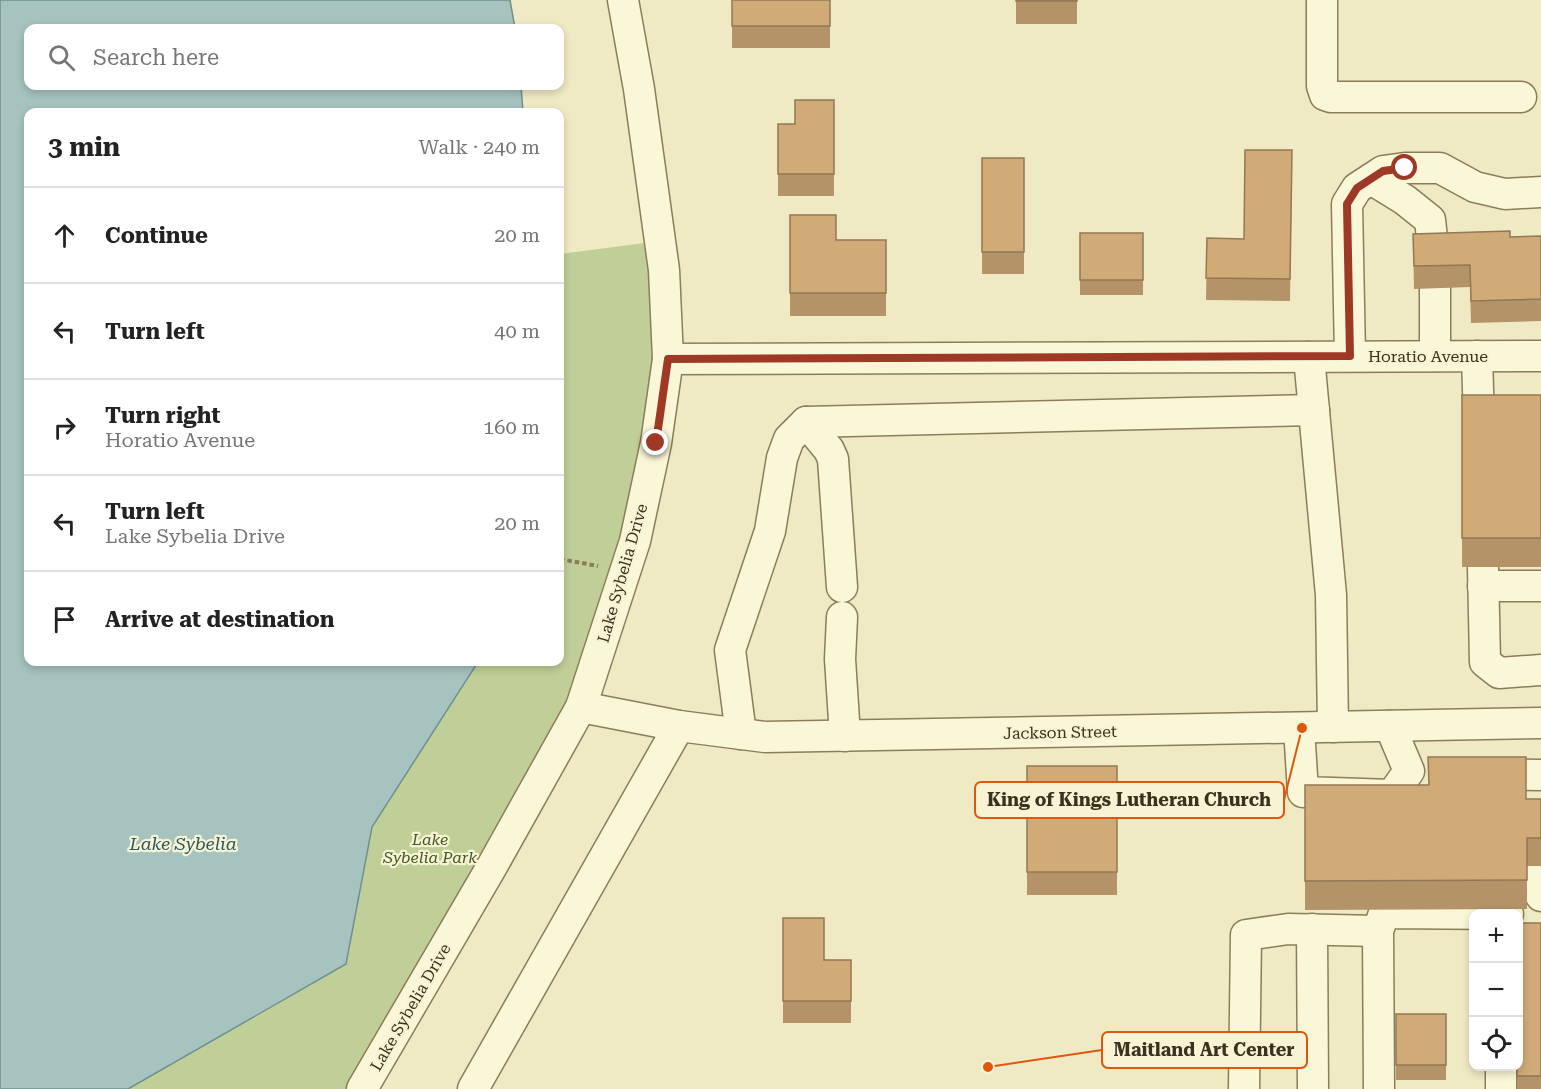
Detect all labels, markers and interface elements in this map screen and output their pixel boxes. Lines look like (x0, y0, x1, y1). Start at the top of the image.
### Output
search box (24, 24, 564, 90)
icon: search (45, 41, 78, 74)
text: Search here (93, 45, 219, 70)
text: 3 min (48, 132, 120, 162)
text: Walk · 240 m (419, 135, 540, 159)
route start (1391, 154, 1417, 180)
icon: ahead (48, 219, 81, 252)
text: Continue (105, 223, 208, 248)
text: 20 m (494, 223, 540, 247)
icon: left (48, 315, 81, 348)
text: Turn left (105, 319, 205, 344)
text: 40 m (494, 319, 540, 343)
street label: Horatio Avenue (1368, 347, 1488, 366)
text: Turn right (105, 403, 220, 428)
icon: right (48, 411, 81, 444)
text: 160 m (483, 415, 540, 439)
text: Horatio Avenue (105, 428, 255, 452)
route end (642, 429, 668, 455)
text: Turn left (105, 499, 205, 524)
street label: Lake Sybelia Drive (594, 501, 652, 645)
icon: left (48, 507, 81, 540)
text: 20 m (494, 511, 540, 535)
text: Lake Sybelia Drive (105, 524, 285, 548)
icon: arrive (48, 603, 81, 636)
text: Arrive at destination (105, 607, 334, 632)
street label: Jackson Street (1003, 722, 1117, 743)
callout: King of Kings Lutheran Church (975, 782, 1284, 818)
text: King of Kings Lutheran Church (987, 789, 1271, 810)
park label: Lake Sybelia Park (382, 830, 477, 867)
water label: Lake Sybelia (128, 833, 237, 854)
map controls (1469, 909, 1523, 1071)
button: + (1469, 909, 1523, 963)
street label: Lake Sybelia Drive (366, 940, 455, 1074)
button: − (1469, 963, 1523, 1017)
button: locate (1469, 1017, 1523, 1071)
callout: Maitland Art Center (1102, 1032, 1307, 1068)
text: Maitland Art Center (1114, 1039, 1294, 1060)

